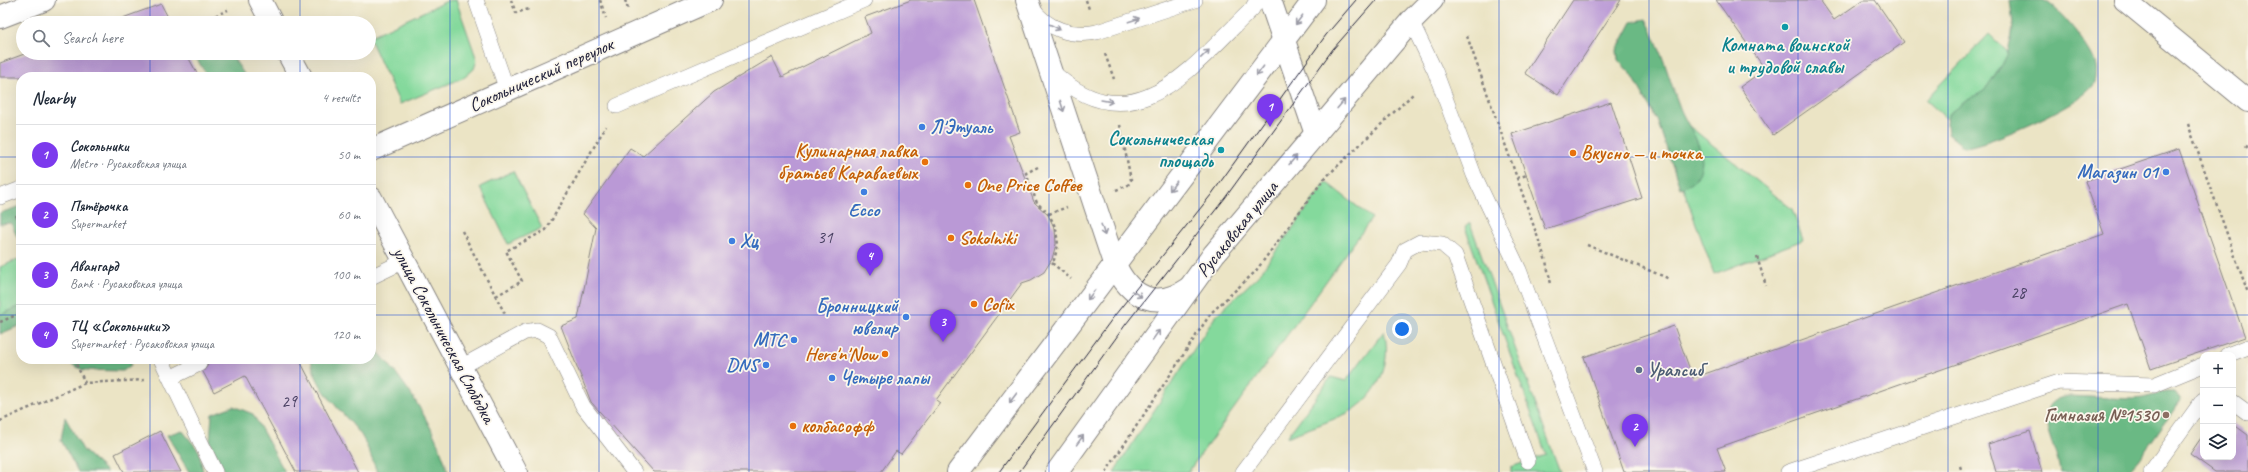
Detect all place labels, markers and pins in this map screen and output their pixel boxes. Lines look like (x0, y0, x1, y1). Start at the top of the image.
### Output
marker: Комната воинской и трудовой славы (1780, 22, 1790, 32)
place label: Комната воинской и трудовой славы (1721, 33, 1851, 79)
pin: 1 (1257, 94, 1283, 127)
place label: Л'Этуаль (930, 115, 994, 139)
marker: Л'Этуаль (917, 122, 927, 132)
place label: Сокольническая площадь (1108, 127, 1215, 173)
place label: Кулинарная лавка братьев Караваевых (778, 139, 919, 185)
place label: Вкусно — и точка (1581, 141, 1703, 165)
marker: Сокольническая площадь (1216, 145, 1226, 155)
marker: Вкусно — и точка (1568, 148, 1578, 158)
marker: Кулинарная лавка братьев Караваевых (920, 157, 930, 167)
place label: Магазин 01 (2077, 160, 2160, 184)
marker: Магазин 01 (2161, 167, 2171, 177)
place label: One Price Coffee (976, 173, 1083, 197)
marker: One Price Coffee (963, 180, 973, 190)
marker: Ecco (859, 187, 869, 197)
place label: Ecco (849, 198, 881, 222)
place label: Sokolniki (959, 226, 1018, 250)
place label: Хц (740, 229, 759, 253)
marker: Sokolniki (946, 233, 956, 243)
marker: Хц (727, 236, 737, 246)
pin: 4 (857, 243, 883, 276)
place label: Cofix (982, 292, 1015, 316)
place label: Бронницкий ювелир (816, 294, 900, 340)
marker: Cofix (969, 299, 979, 309)
pin: 3 (930, 309, 956, 342)
marker: Бронницкий ювелир (901, 312, 911, 322)
place label: МТС (753, 328, 788, 352)
marker: МТС (789, 335, 799, 345)
place label: Here'n'Now (805, 342, 879, 366)
marker: Here'n'Now (880, 349, 890, 359)
place label: DNS (727, 353, 762, 377)
place label: Уралсиб (1647, 358, 1709, 382)
marker: DNS (761, 360, 771, 370)
marker: Уралсиб (1634, 365, 1644, 375)
place label: Четыре лапы (840, 366, 931, 390)
marker: Четыре лапы (827, 373, 837, 383)
place label: Гимназия №1530 (2044, 403, 2160, 427)
marker: Гимназия №1530 (2161, 410, 2171, 420)
place label: колбасофф (801, 414, 875, 438)
pin: 2 (1622, 414, 1648, 447)
marker: колбасофф (788, 421, 798, 431)

